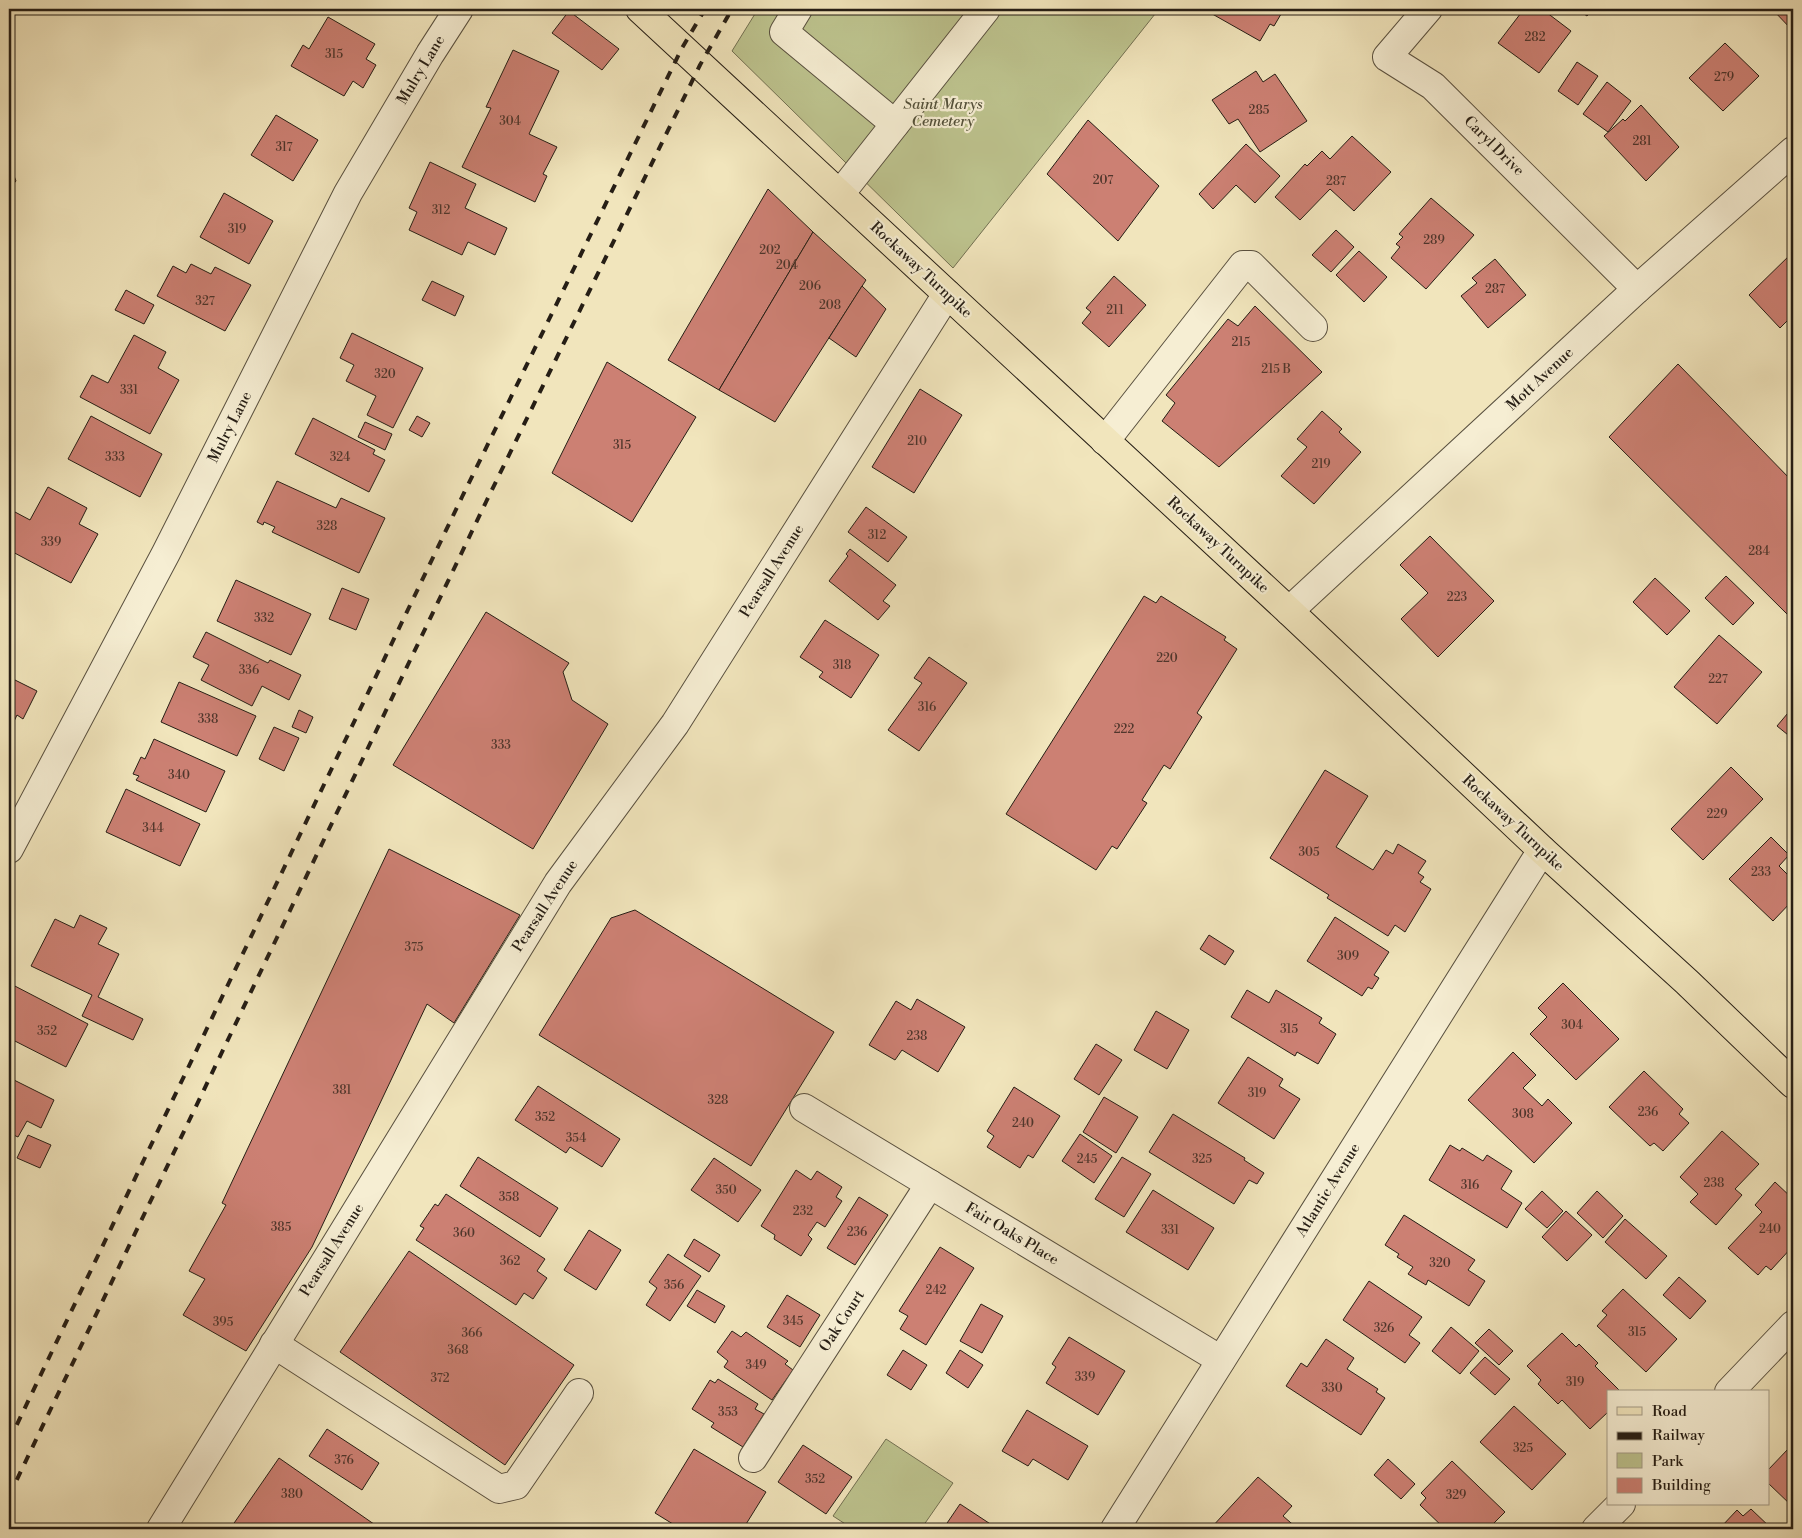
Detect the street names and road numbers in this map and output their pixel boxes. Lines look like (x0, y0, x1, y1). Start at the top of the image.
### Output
street label: Mulry Lane (393, 32, 449, 108)
street label: Caryl Drive (1460, 112, 1528, 180)
street label: Rockaway Turnpike (866, 218, 976, 322)
street label: Mott Avenue (1503, 343, 1577, 415)
street label: Mulry Lane (204, 388, 256, 466)
street label: Rockaway Turnpike (1163, 493, 1273, 597)
street label: Pearsall Avenue (736, 521, 808, 621)
street label: Rockaway Turnpike (1458, 771, 1568, 875)
street label: Pearsall Avenue (508, 856, 582, 956)
street label: Atlantic Avenue (1291, 1140, 1364, 1241)
street label: Fair Oaks Place (962, 1199, 1062, 1269)
street label: Pearsall Avenue (296, 1200, 368, 1300)
street label: Oak Court (815, 1286, 869, 1355)

